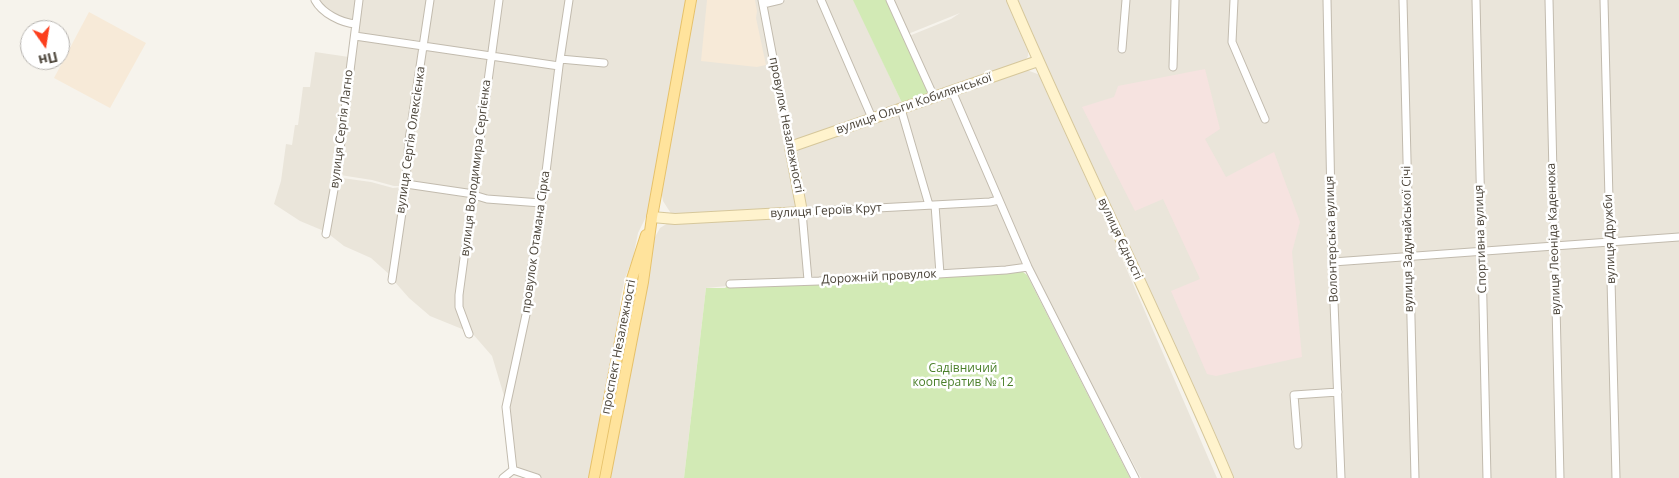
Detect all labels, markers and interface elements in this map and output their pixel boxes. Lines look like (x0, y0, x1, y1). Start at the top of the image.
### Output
north arrow (20, 20, 70, 70)
text: Пн (37, 48, 60, 71)
street label: провулок Незалежності (766, 56, 806, 194)
street label: вулиця Сергія Олексієнка (394, 65, 428, 215)
street label: вулиця Сергія Лагно (328, 69, 356, 189)
street label: вулиця Ольги Кобилянської (834, 71, 994, 137)
street label: вулиця Володимира Сергієнка (458, 79, 494, 257)
street label: вулиця Леоніда Каденюка (1544, 163, 1564, 315)
street label: вулиця Задунайської Січі (1400, 166, 1416, 312)
street label: провулок Отамана Сірка (519, 170, 553, 314)
street label: Волонтерська вулиця (1323, 175, 1341, 303)
street label: Спортивна вулиця (1472, 184, 1490, 294)
street label: вулиця Дружби (1601, 194, 1619, 284)
street label: вулиця Єдності (1095, 196, 1145, 282)
street label: вулиця Героїв Крут (770, 201, 882, 221)
street label: Дорожній провулок (821, 267, 937, 287)
street label: проспект Незалежності (599, 279, 639, 415)
park label: Садівничий кооператив № 12 (912, 362, 1014, 390)

